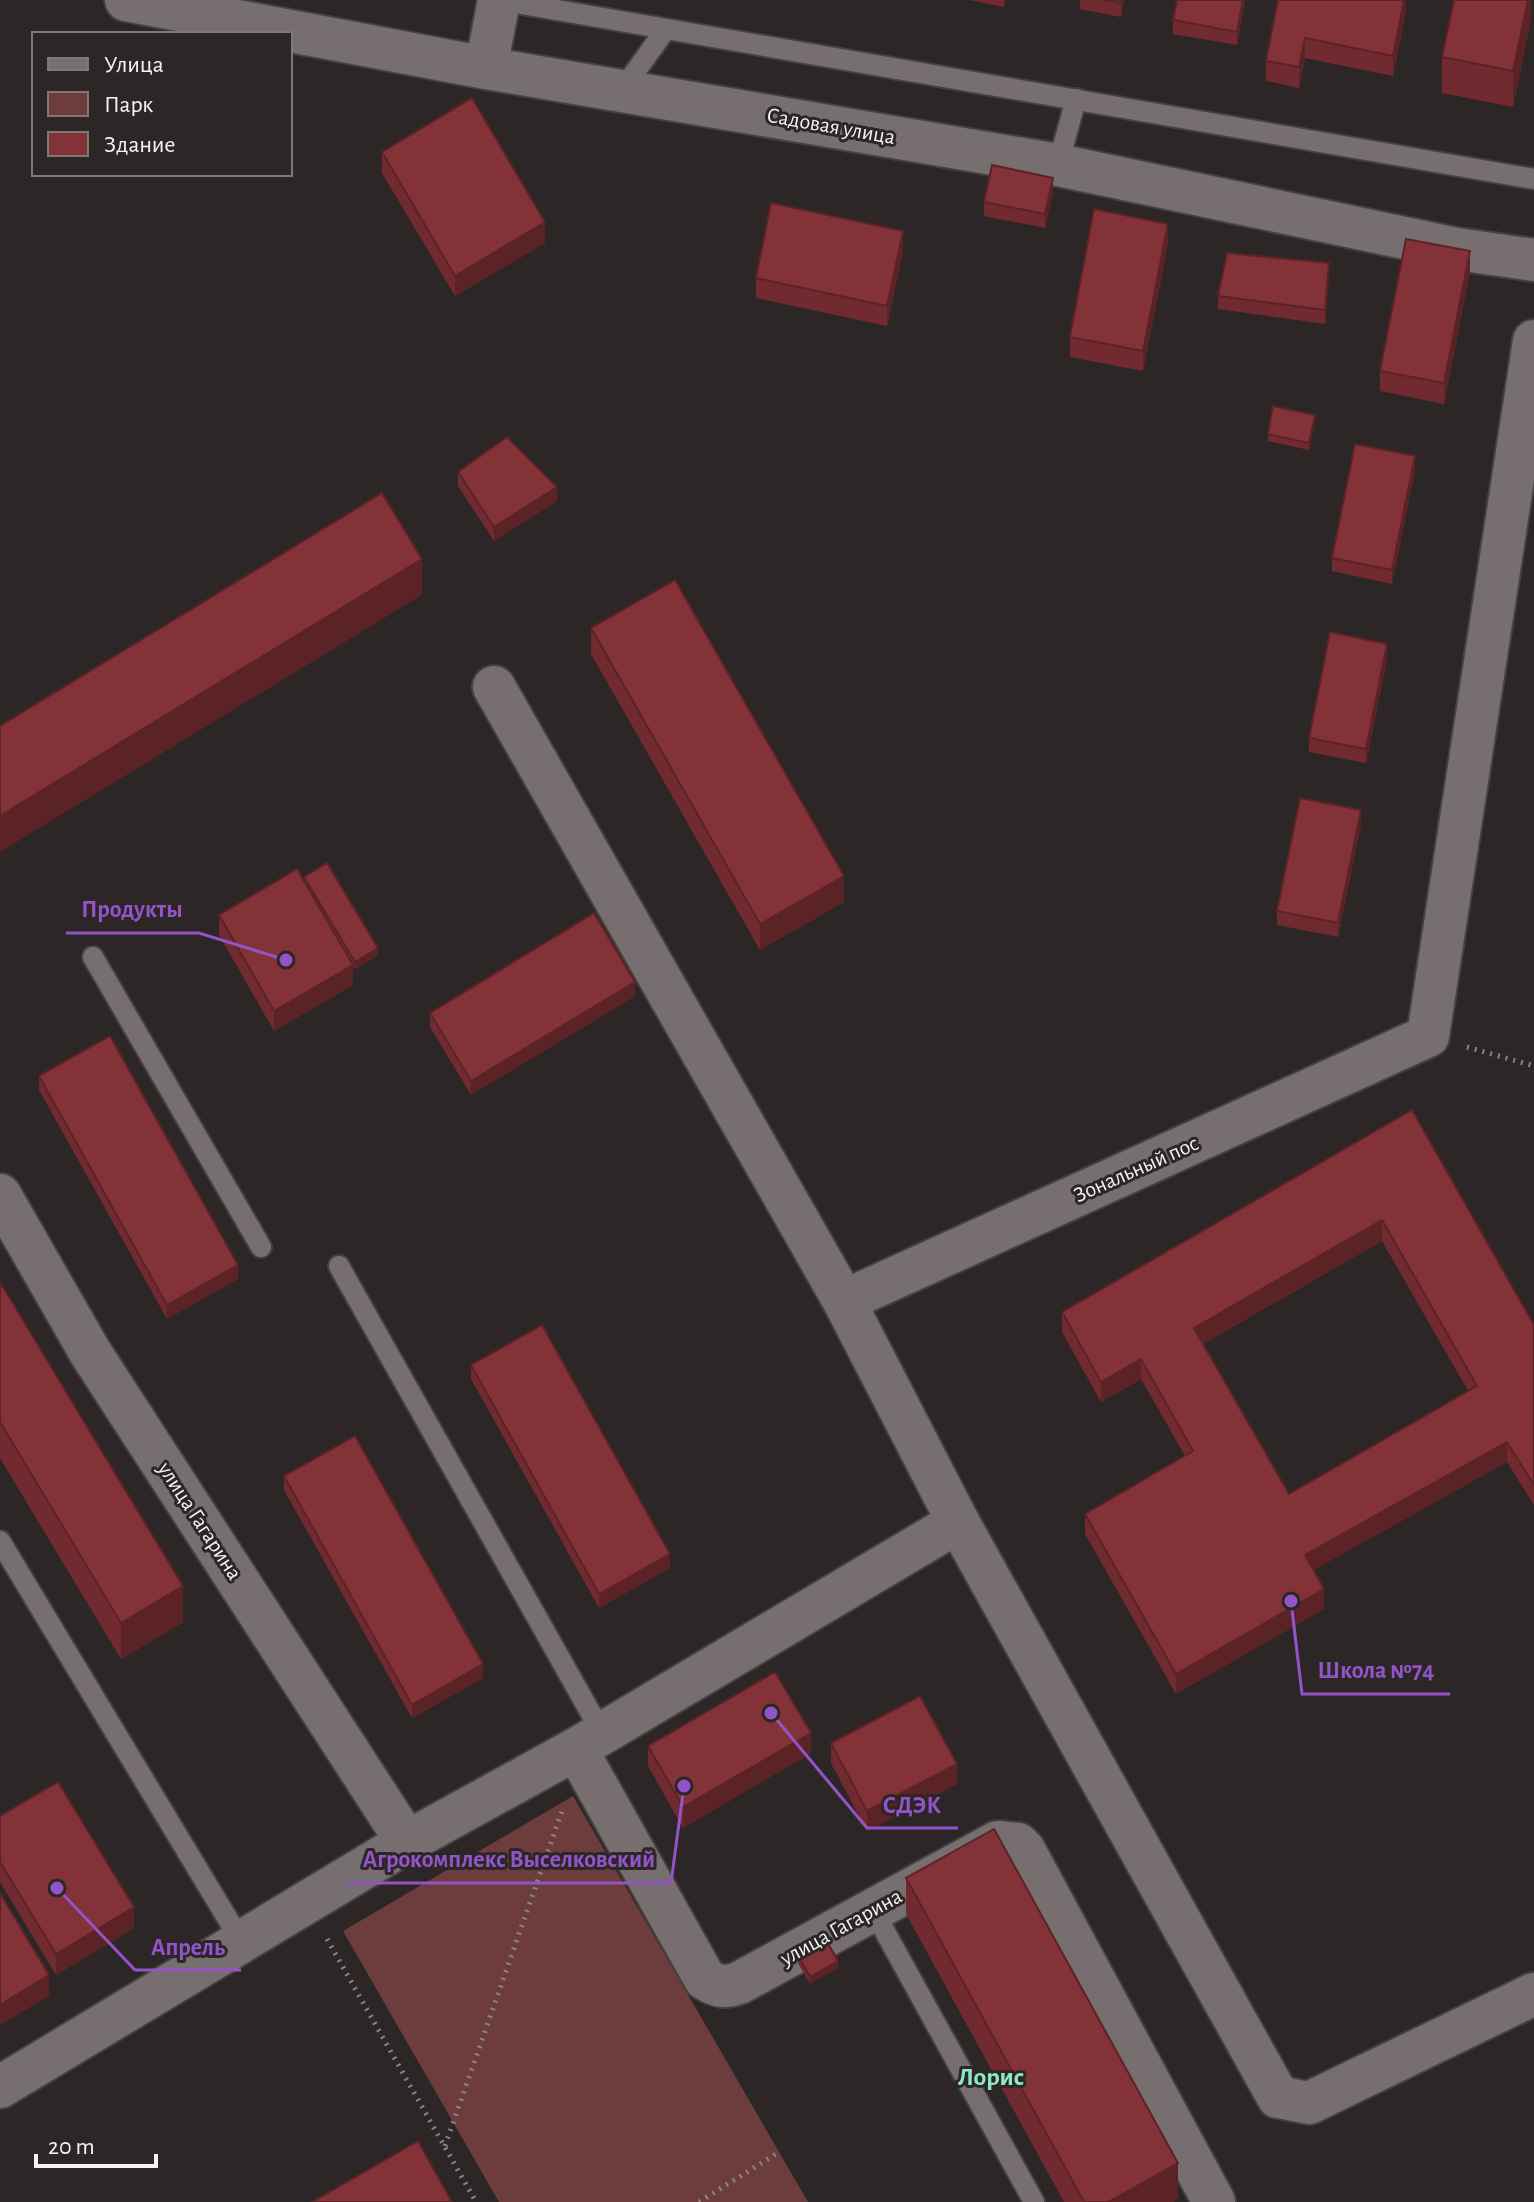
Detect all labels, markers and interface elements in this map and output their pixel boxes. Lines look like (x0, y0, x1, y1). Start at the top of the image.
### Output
legend (32, 32, 292, 176)
text: Улица (104, 53, 164, 77)
text: Парк (104, 93, 153, 117)
street label: Садовая улица (765, 104, 897, 148)
text: Здание (104, 133, 175, 157)
callout: Продукты (66, 885, 199, 933)
text: Продукты (81, 898, 183, 922)
street label: Зональный пос (1070, 1132, 1202, 1206)
street label: улица Гагарина (153, 1457, 246, 1584)
callout: Школа №74 (1302, 1646, 1450, 1694)
text: Школа №74 (1318, 1659, 1434, 1683)
callout: СДЭК (867, 1780, 958, 1828)
text: СДЭК (883, 1794, 941, 1818)
callout: Агрокомплекс Выселковский (347, 1835, 671, 1883)
text: Агрокомплекс Выселковский (363, 1848, 655, 1872)
street label: улица Гагарина (776, 1885, 906, 1970)
callout: Апрель (135, 1922, 241, 1970)
text: Апрель (151, 1936, 225, 1960)
district label: Лорис (958, 2064, 1024, 2090)
scale bar (36, 2118, 156, 2168)
text: 20 m (48, 2135, 95, 2159)

